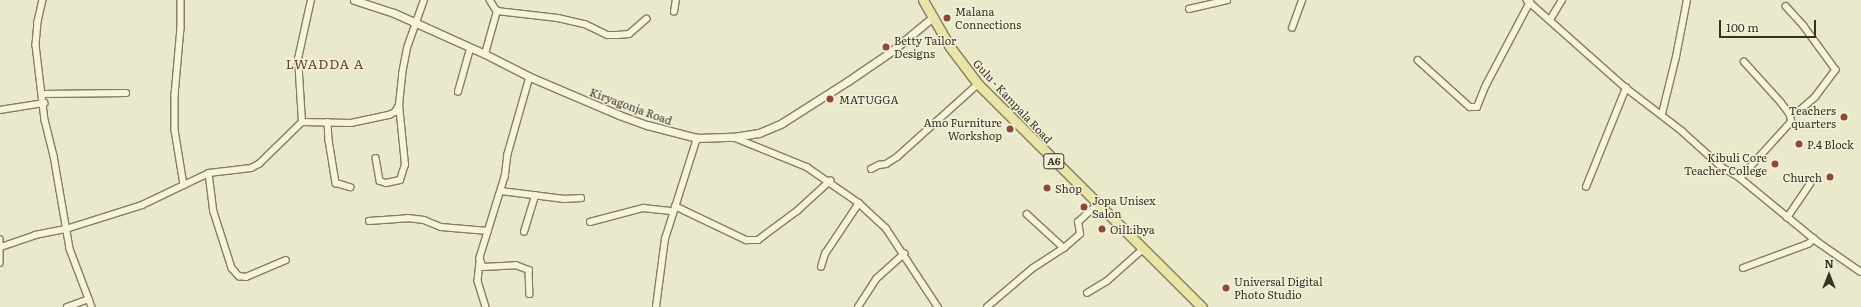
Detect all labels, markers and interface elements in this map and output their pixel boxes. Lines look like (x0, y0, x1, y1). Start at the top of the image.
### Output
place label: Malana Connections (955, 5, 1021, 31)
scale bar (1721, 12, 1818, 38)
marker: Malana Connections (942, 13, 952, 23)
text: 100 m (1726, 18, 1759, 36)
place label: Betty Tailor Designs (894, 34, 956, 60)
marker: Betty Tailor Designs (881, 42, 891, 52)
district label: LWADDA A (286, 56, 364, 72)
street label: Gulu - Kampala Road (971, 56, 1055, 146)
street label: Kiryagonja Road (588, 85, 674, 127)
place label: MATUGGA (839, 92, 899, 106)
marker: MATUGGA (824, 93, 836, 105)
place label: Teachers quarters (1789, 104, 1836, 130)
marker: Teachers quarters (1839, 112, 1849, 122)
place label: Amo Furniture Workshop (923, 116, 1002, 142)
marker: Amo Furniture Workshop (1005, 124, 1015, 134)
place label: P.4 Block (1807, 137, 1854, 151)
marker: P.4 Block (1794, 139, 1804, 149)
place label: Kibuli Core Teacher College (1684, 151, 1767, 177)
road number: A6 (1043, 153, 1065, 169)
marker: Kibuli Core Teacher College (1770, 159, 1780, 169)
place label: Church (1783, 170, 1822, 184)
marker: Church (1825, 172, 1835, 182)
place label: Shop (1055, 181, 1082, 195)
marker: Shop (1042, 183, 1052, 193)
place label: Jopa Unisex Salon (1092, 194, 1155, 220)
marker: Jopa Unisex Salon (1079, 202, 1089, 212)
place label: OilLibya (1110, 222, 1155, 236)
marker: OilLibya (1097, 224, 1107, 234)
north arrow (1809, 255, 1849, 295)
text: N (1824, 255, 1834, 271)
place label: Universal Digital Photo Studio (1234, 275, 1323, 301)
marker: Universal Digital Photo Studio (1221, 283, 1231, 293)

